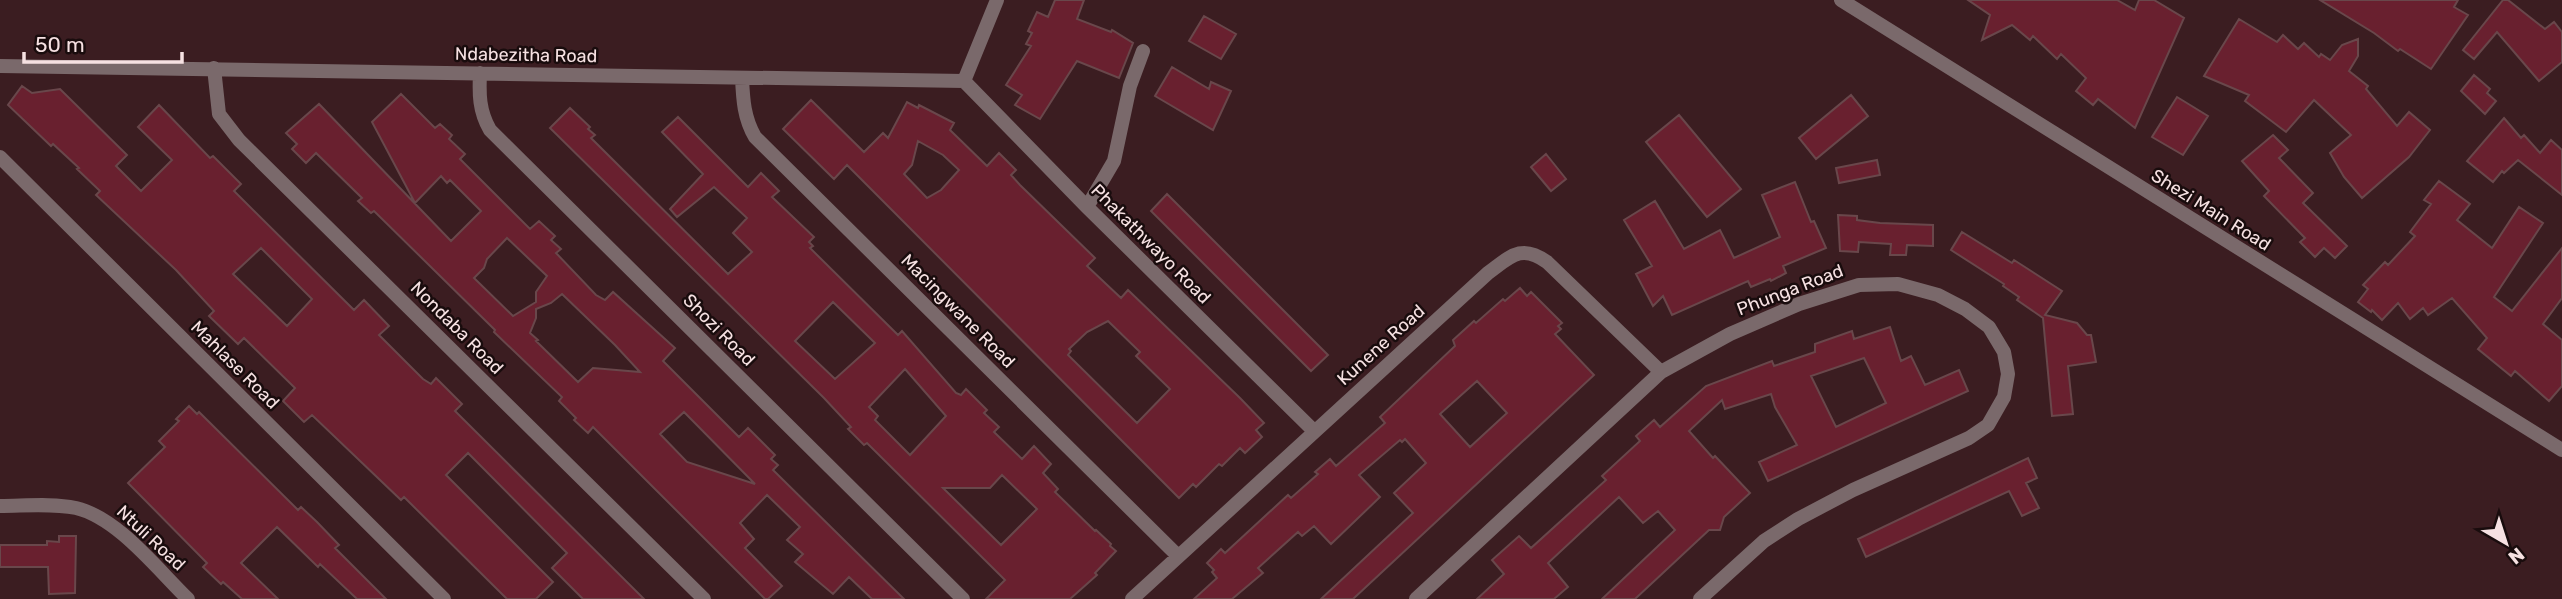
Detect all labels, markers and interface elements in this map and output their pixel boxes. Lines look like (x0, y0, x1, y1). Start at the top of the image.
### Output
scale bar (24, 21, 182, 65)
text: 50 m (35, 32, 85, 57)
street label: Ndabezitha Road (455, 43, 597, 67)
street label: Shezi Main Road (2147, 164, 2275, 256)
street label: Phakathwayo Road (1087, 180, 1215, 308)
street label: Macingwane Road (896, 249, 1020, 373)
street label: Phunga Road (1734, 260, 1846, 320)
street label: Nondaba Road (406, 277, 508, 379)
street label: Shozi Road (678, 289, 760, 371)
street label: Kunene Road (1333, 300, 1429, 390)
street label: Mahlase Road (186, 316, 284, 414)
street label: Ntuli Road (112, 501, 190, 575)
north arrow (2471, 508, 2541, 578)
text: N (2504, 543, 2529, 569)

